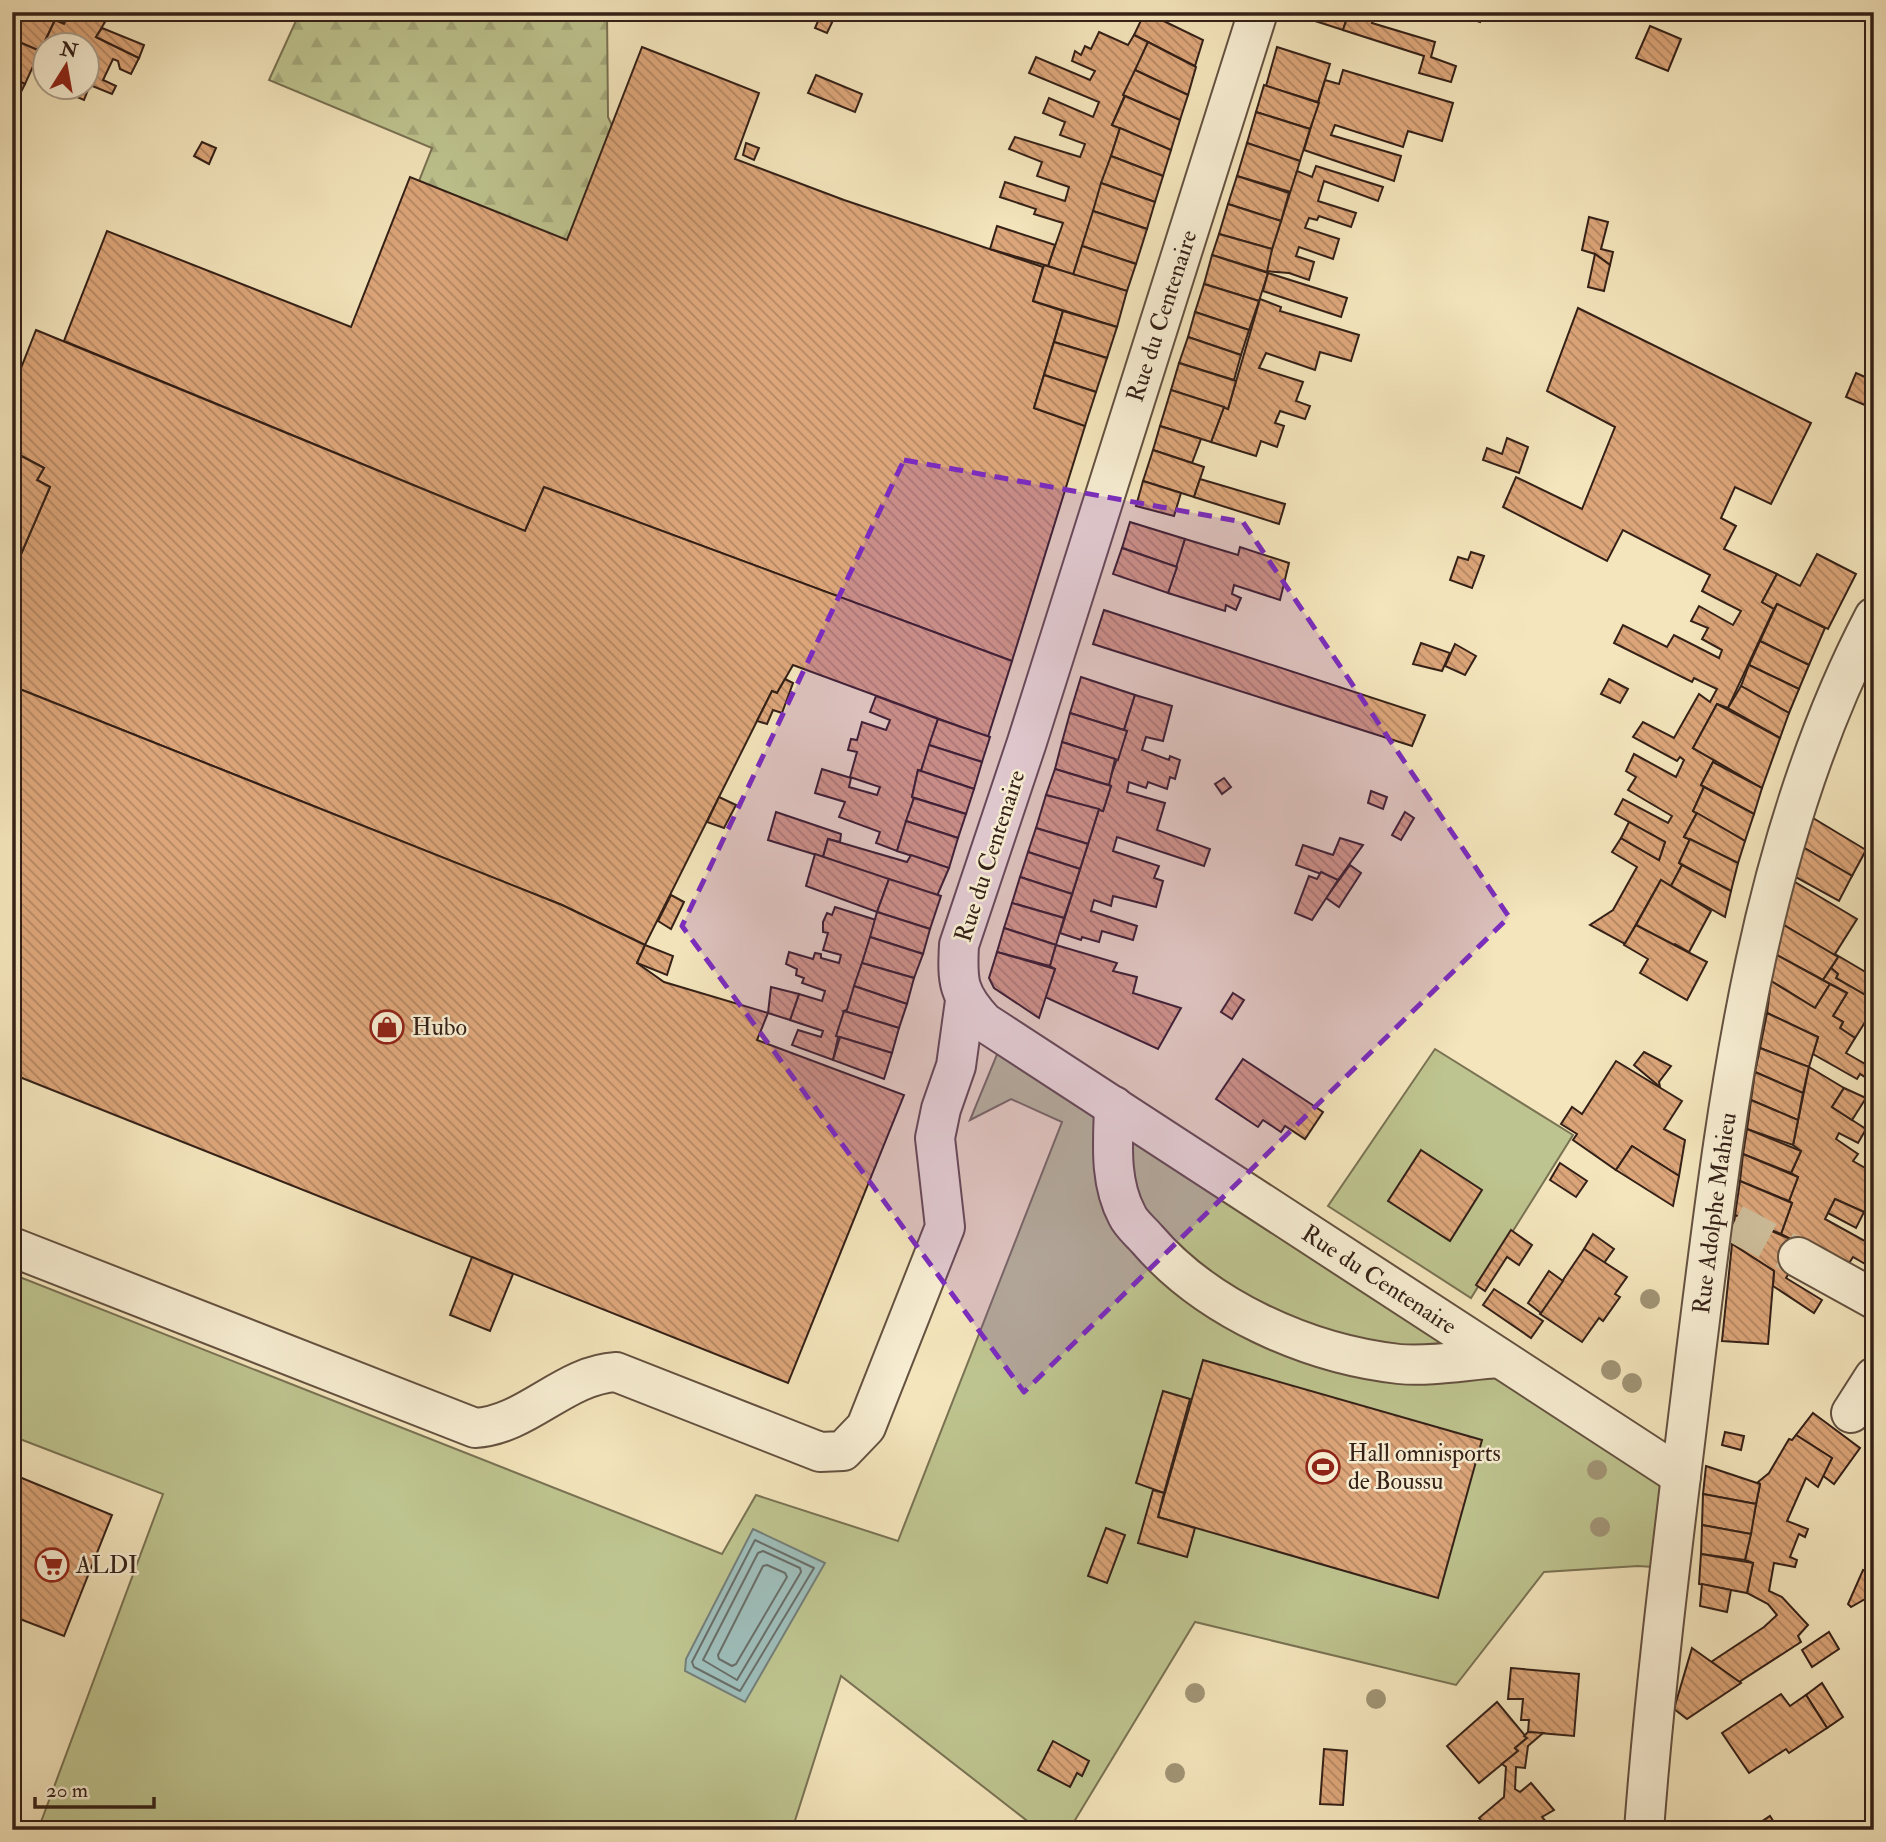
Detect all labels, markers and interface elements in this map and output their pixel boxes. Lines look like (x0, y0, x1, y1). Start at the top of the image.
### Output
north arrow (32, 32, 102, 102)
text: N (57, 37, 81, 64)
street label: Rue du Centenaire (1120, 226, 1204, 406)
street label: Rue du Centenaire (948, 766, 1032, 946)
shop icon: Hubo (368, 1008, 406, 1046)
place label: Hubo (412, 1012, 467, 1043)
street label: Rue Adolphe Mahieu (1685, 1110, 1743, 1316)
street label: Rue du Centenaire (1296, 1218, 1463, 1341)
place label: Hall omnisports de Boussu (1348, 1438, 1501, 1497)
sports icon: Hall omnisports de Boussu (1304, 1448, 1342, 1486)
supermarket icon: ALDI (33, 1546, 71, 1584)
place label: ALDI (75, 1550, 138, 1581)
scale bar (35, 1765, 154, 1809)
text: 20 m (46, 1777, 88, 1804)

